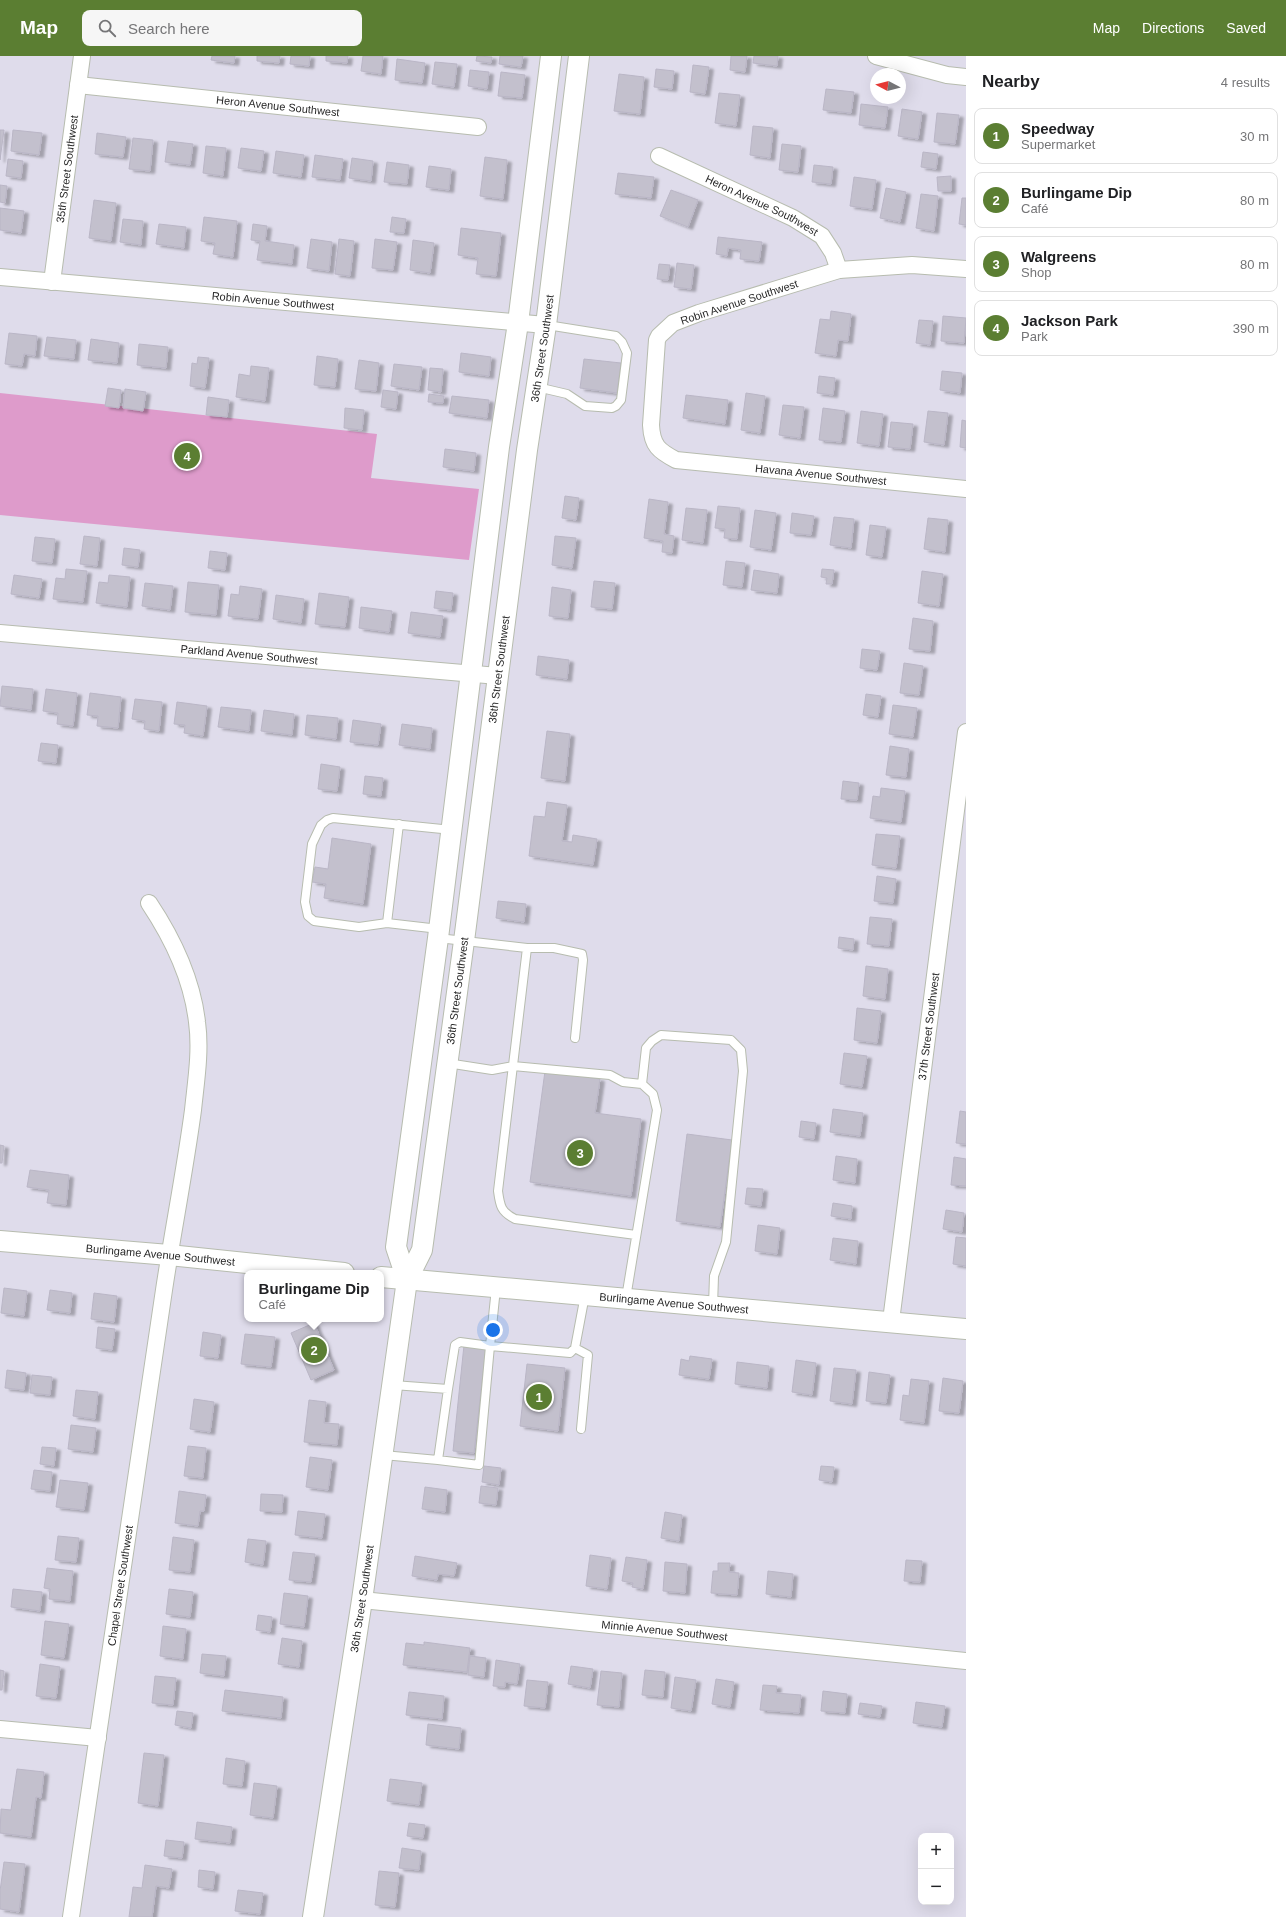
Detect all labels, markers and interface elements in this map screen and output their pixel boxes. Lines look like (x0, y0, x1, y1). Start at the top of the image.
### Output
search box (82, 10, 362, 46)
text: Map (20, 17, 58, 38)
icon: search (96, 17, 118, 39)
text: Search here (128, 20, 210, 37)
text: Map (1093, 20, 1120, 36)
text: Directions (1142, 20, 1204, 36)
text: Saved (1226, 20, 1266, 36)
north arrow (870, 68, 906, 104)
text: Nearby (982, 72, 1040, 91)
text: 4 results (1221, 75, 1270, 90)
street label: Heron Avenue Southwest (216, 94, 340, 118)
street label: 35th Street Southwest (54, 114, 80, 223)
text: Speedway (1021, 120, 1094, 137)
text: 1 (992, 129, 1000, 144)
text: 30 m (1240, 129, 1269, 144)
text: Supermarket (1021, 137, 1095, 152)
street label: Heron Avenue Southwest (704, 172, 820, 238)
text: Burlingame Dip (1021, 184, 1132, 201)
text: 2 (992, 193, 1000, 208)
text: 80 m (1240, 193, 1269, 208)
text: Café (1021, 201, 1048, 216)
text: Walgreens (1021, 248, 1096, 265)
text: 3 (992, 257, 1000, 272)
text: 80 m (1240, 257, 1269, 272)
text: Shop (1021, 265, 1051, 280)
street label: Robin Avenue Southwest (679, 277, 799, 327)
street label: Robin Avenue Southwest (211, 290, 335, 312)
street label: 36th Street Southwest (528, 294, 556, 403)
text: Jackson Park (1021, 312, 1118, 329)
text: 4 (992, 321, 1000, 336)
text: 390 m (1233, 321, 1269, 336)
text: Park (1021, 329, 1048, 344)
pin: 4 (174, 441, 200, 471)
street label: Havana Avenue Southwest (755, 462, 887, 487)
street label: 36th Street Southwest (486, 615, 512, 724)
street label: Parkland Avenue Southwest (180, 643, 318, 666)
street label: 36th Street Southwest (444, 936, 470, 1045)
street label: 37th Street Southwest (916, 972, 941, 1081)
pin: 3 (567, 1138, 593, 1168)
street label: Burlingame Avenue Southwest (85, 1242, 236, 1268)
popup (244, 1270, 384, 1322)
text: Burlingame Dip (259, 1280, 369, 1297)
street label: Burlingame Avenue Southwest (599, 1290, 749, 1316)
text: Café (259, 1297, 286, 1312)
your location (483, 1320, 503, 1340)
pin: 2 (301, 1335, 327, 1365)
pin: 1 (526, 1382, 552, 1412)
street label: Chapel Street Southwest (105, 1524, 135, 1647)
street label: 36th Street Southwest (348, 1544, 376, 1653)
street label: Minnie Avenue Southwest (601, 1618, 728, 1643)
map controls (918, 1833, 954, 1905)
button: + (918, 1833, 954, 1869)
button: − (918, 1869, 954, 1905)

